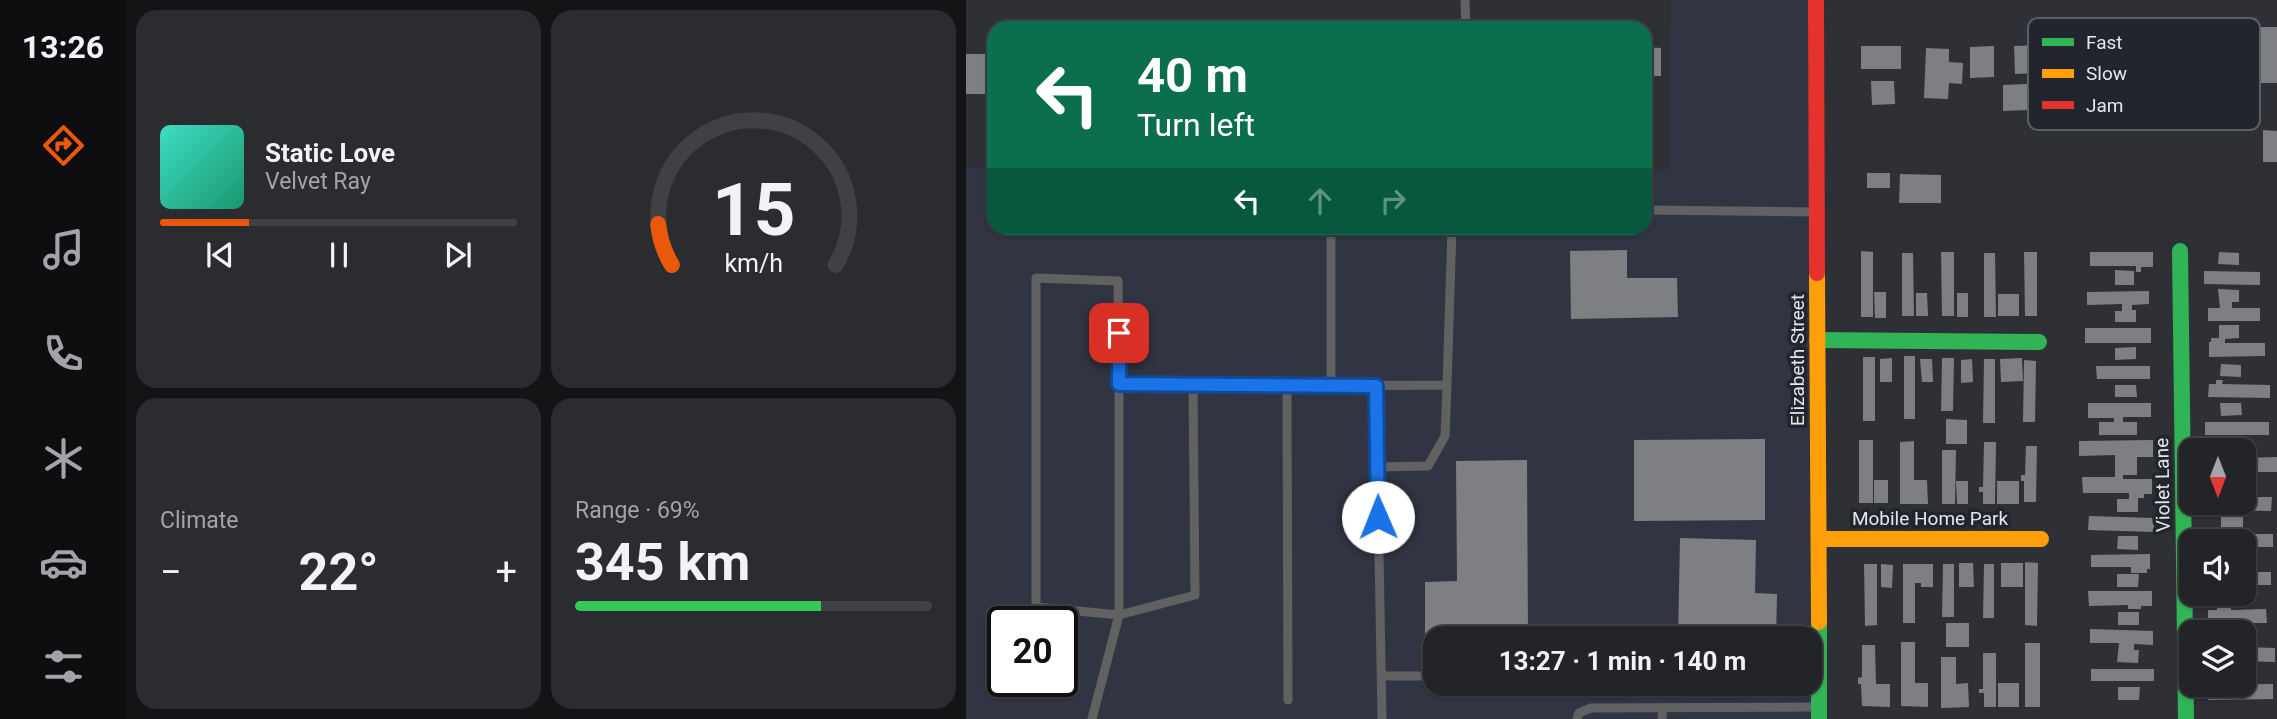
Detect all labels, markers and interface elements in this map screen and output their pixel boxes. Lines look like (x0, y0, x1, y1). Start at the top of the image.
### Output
legend (2028, 18, 2260, 130)
text: 13:26 (22, 28, 104, 66)
text: Fast (2086, 31, 2123, 54)
text: 40 m (1137, 47, 1248, 104)
icon: left (1022, 49, 1113, 140)
text: Slow (2086, 62, 2127, 85)
text: Jam (2086, 94, 2123, 117)
text: Turn left (1137, 106, 1255, 144)
icon: directions (39, 121, 88, 170)
text: Static Love (265, 138, 395, 168)
text: Velvet Ray (265, 168, 371, 195)
text: 15 (712, 168, 795, 254)
icon: left (1228, 182, 1266, 220)
icon: ahead (1301, 182, 1339, 220)
icon: right (1374, 182, 1412, 220)
icon: music (39, 225, 88, 274)
icon: previous (201, 236, 239, 274)
icon: pause (320, 236, 358, 274)
icon: next (439, 236, 477, 274)
text: km/h (724, 249, 783, 278)
street label: Elizabeth Street (1786, 294, 1809, 426)
pin (1089, 303, 1149, 363)
icon: arrive (1100, 314, 1138, 352)
icon: phone (39, 329, 88, 378)
icon: climate (39, 434, 88, 483)
street label: Violet Lane (2150, 438, 2175, 532)
north arrow (2179, 438, 2256, 514)
map controls (2179, 438, 2256, 697)
position arrow (1341, 480, 1415, 554)
text: Range · 69% (575, 497, 700, 524)
text: Climate (160, 507, 239, 534)
street label: Mobile Home Park (1852, 507, 2008, 530)
button: sound (2179, 529, 2256, 606)
text: 345 km (575, 532, 750, 593)
icon: car (39, 538, 88, 587)
text: 22° (299, 542, 379, 603)
text: − (160, 550, 182, 594)
text: + (495, 550, 517, 594)
speed limit sign: 20 (987, 606, 1078, 697)
button: layers (2179, 620, 2256, 697)
icon: filters (39, 642, 88, 691)
text: 13:27 · 1 min · 140 m (1499, 646, 1746, 676)

